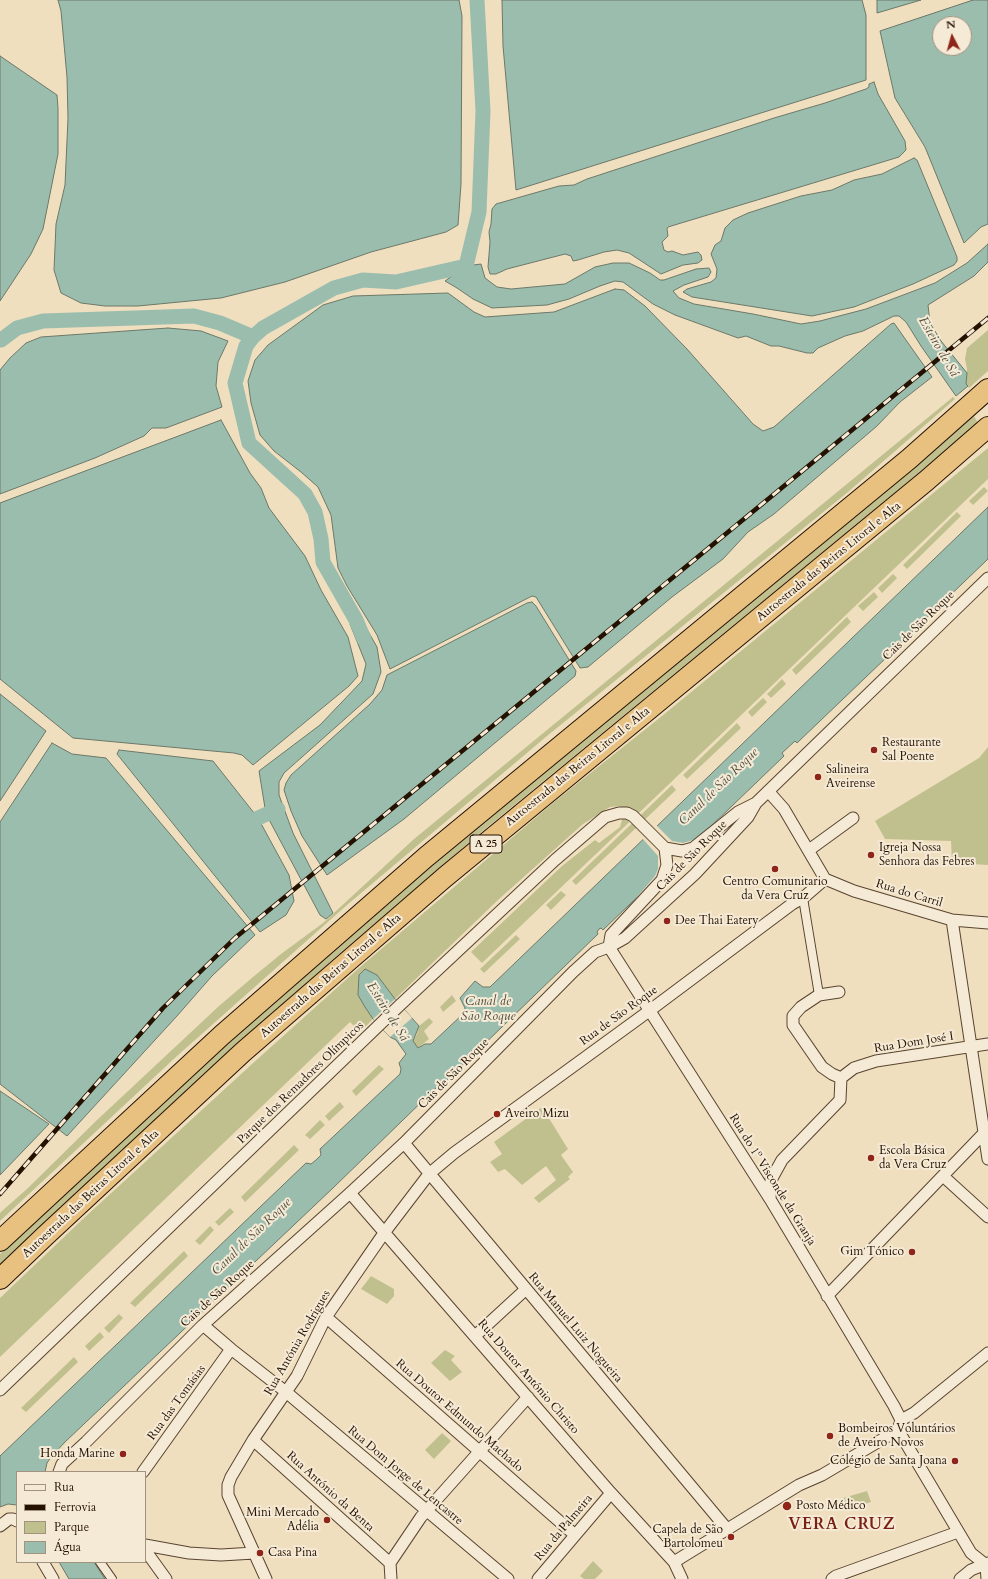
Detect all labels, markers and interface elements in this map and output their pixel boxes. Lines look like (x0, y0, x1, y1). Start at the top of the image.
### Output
north arrow (932, 16, 972, 56)
text: N (945, 17, 956, 33)
water label: Esteiro de Sá (915, 314, 961, 380)
street label: Autoestrada das Beiras Litoral e Alta (754, 499, 904, 625)
street label: Cais de São Roque (880, 588, 958, 664)
street label: Autoestrada das Beiras Litoral e Alta (503, 704, 653, 830)
place label: Restaurante Sal Poente (882, 736, 941, 764)
water label: Canal de São Roque (676, 745, 762, 829)
marker: Restaurante Sal Poente (869, 745, 879, 755)
place label: Salineira Aveirense (826, 763, 876, 791)
marker: Salineira Aveirense (813, 772, 823, 782)
street label: Cais de São Roque (654, 818, 730, 894)
road number: A 25 (470, 835, 502, 853)
place label: Igreja Nossa Senhora das Febres (879, 841, 975, 869)
marker: Igreja Nossa Senhora das Febres (866, 850, 876, 860)
marker: Centro Comunitario da Vera Cruz (770, 864, 780, 874)
place label: Centro Comunitario da Vera Cruz (722, 875, 828, 903)
street label: Rua do Carril (874, 877, 944, 911)
street label: Autoestrada das Beiras Litoral e Alta (258, 911, 404, 1041)
place label: Dee Thai Eatery (675, 914, 759, 928)
marker: Dee Thai Eatery (662, 916, 672, 926)
water label: Esteiro de Sá (363, 980, 411, 1044)
street label: Rua de São Roque (577, 983, 661, 1049)
water label: Canal de São Roque (461, 994, 515, 1025)
street label: Parque dos Remadores Olímpicos (235, 1019, 367, 1147)
street label: Rua Dom José I (873, 1030, 955, 1056)
street label: Cais de São Roque (416, 1036, 492, 1112)
place label: Aveiro Mizu (505, 1107, 569, 1121)
marker: Aveiro Mizu (492, 1109, 502, 1119)
street label: Rua do 1º Visconde da Granja (725, 1112, 819, 1248)
street label: Autoestrada das Beiras Litoral e Alta (20, 1127, 162, 1261)
place label: Escola Básica da Vera Cruz (879, 1144, 946, 1172)
marker: Escola Básica da Vera Cruz (866, 1153, 876, 1163)
water label: Canal de São Roque (209, 1195, 295, 1279)
place label: Gim Tónico (840, 1245, 904, 1259)
marker: Gim Tónico (907, 1247, 917, 1257)
street label: Cais de São Roque (178, 1257, 258, 1331)
street label: Rua Manuel Luiz Nogueira (525, 1270, 625, 1386)
street label: Rua Antónia Rodrigues (262, 1288, 334, 1398)
street label: Rua Doutor António Christo (474, 1317, 582, 1437)
street label: Rua Doutor Edmundo Machado (392, 1357, 526, 1475)
street label: Rua das Tomásias (145, 1363, 209, 1443)
place label: Bombeiros Voluntários de Aveiro Novos (838, 1422, 955, 1450)
street label: Rua Dom Jorge de Lencastre (344, 1424, 466, 1528)
marker: Bombeiros Voluntários de Aveiro Novos (825, 1431, 835, 1441)
place label: Honda Marine (40, 1447, 115, 1461)
marker: Honda Marine (118, 1449, 128, 1459)
street label: Rua António da Benta (283, 1449, 377, 1535)
place label: Colégio de Santa Joana (830, 1454, 947, 1468)
marker: Colégio de Santa Joana (950, 1456, 960, 1466)
legend (16, 1471, 146, 1563)
text: Rua (54, 1479, 74, 1495)
street label: Rua da Palmeira (532, 1492, 596, 1564)
text: Ferrovia (54, 1499, 96, 1515)
place label: Posto Médico (796, 1499, 866, 1513)
marker: Posto Médico (781, 1500, 793, 1512)
place label: Mini Mercado Adélia (246, 1506, 319, 1534)
marker: Mini Mercado Adélia (322, 1515, 332, 1525)
district label: VERA CRUZ (788, 1515, 896, 1535)
text: Parque (54, 1519, 89, 1535)
place label: Capela de São Bartolomeu (653, 1523, 723, 1551)
marker: Capela de São Bartolomeu (726, 1532, 736, 1542)
text: Água (54, 1539, 81, 1555)
place label: Casa Pina (268, 1546, 317, 1560)
marker: Casa Pina (255, 1548, 265, 1558)

